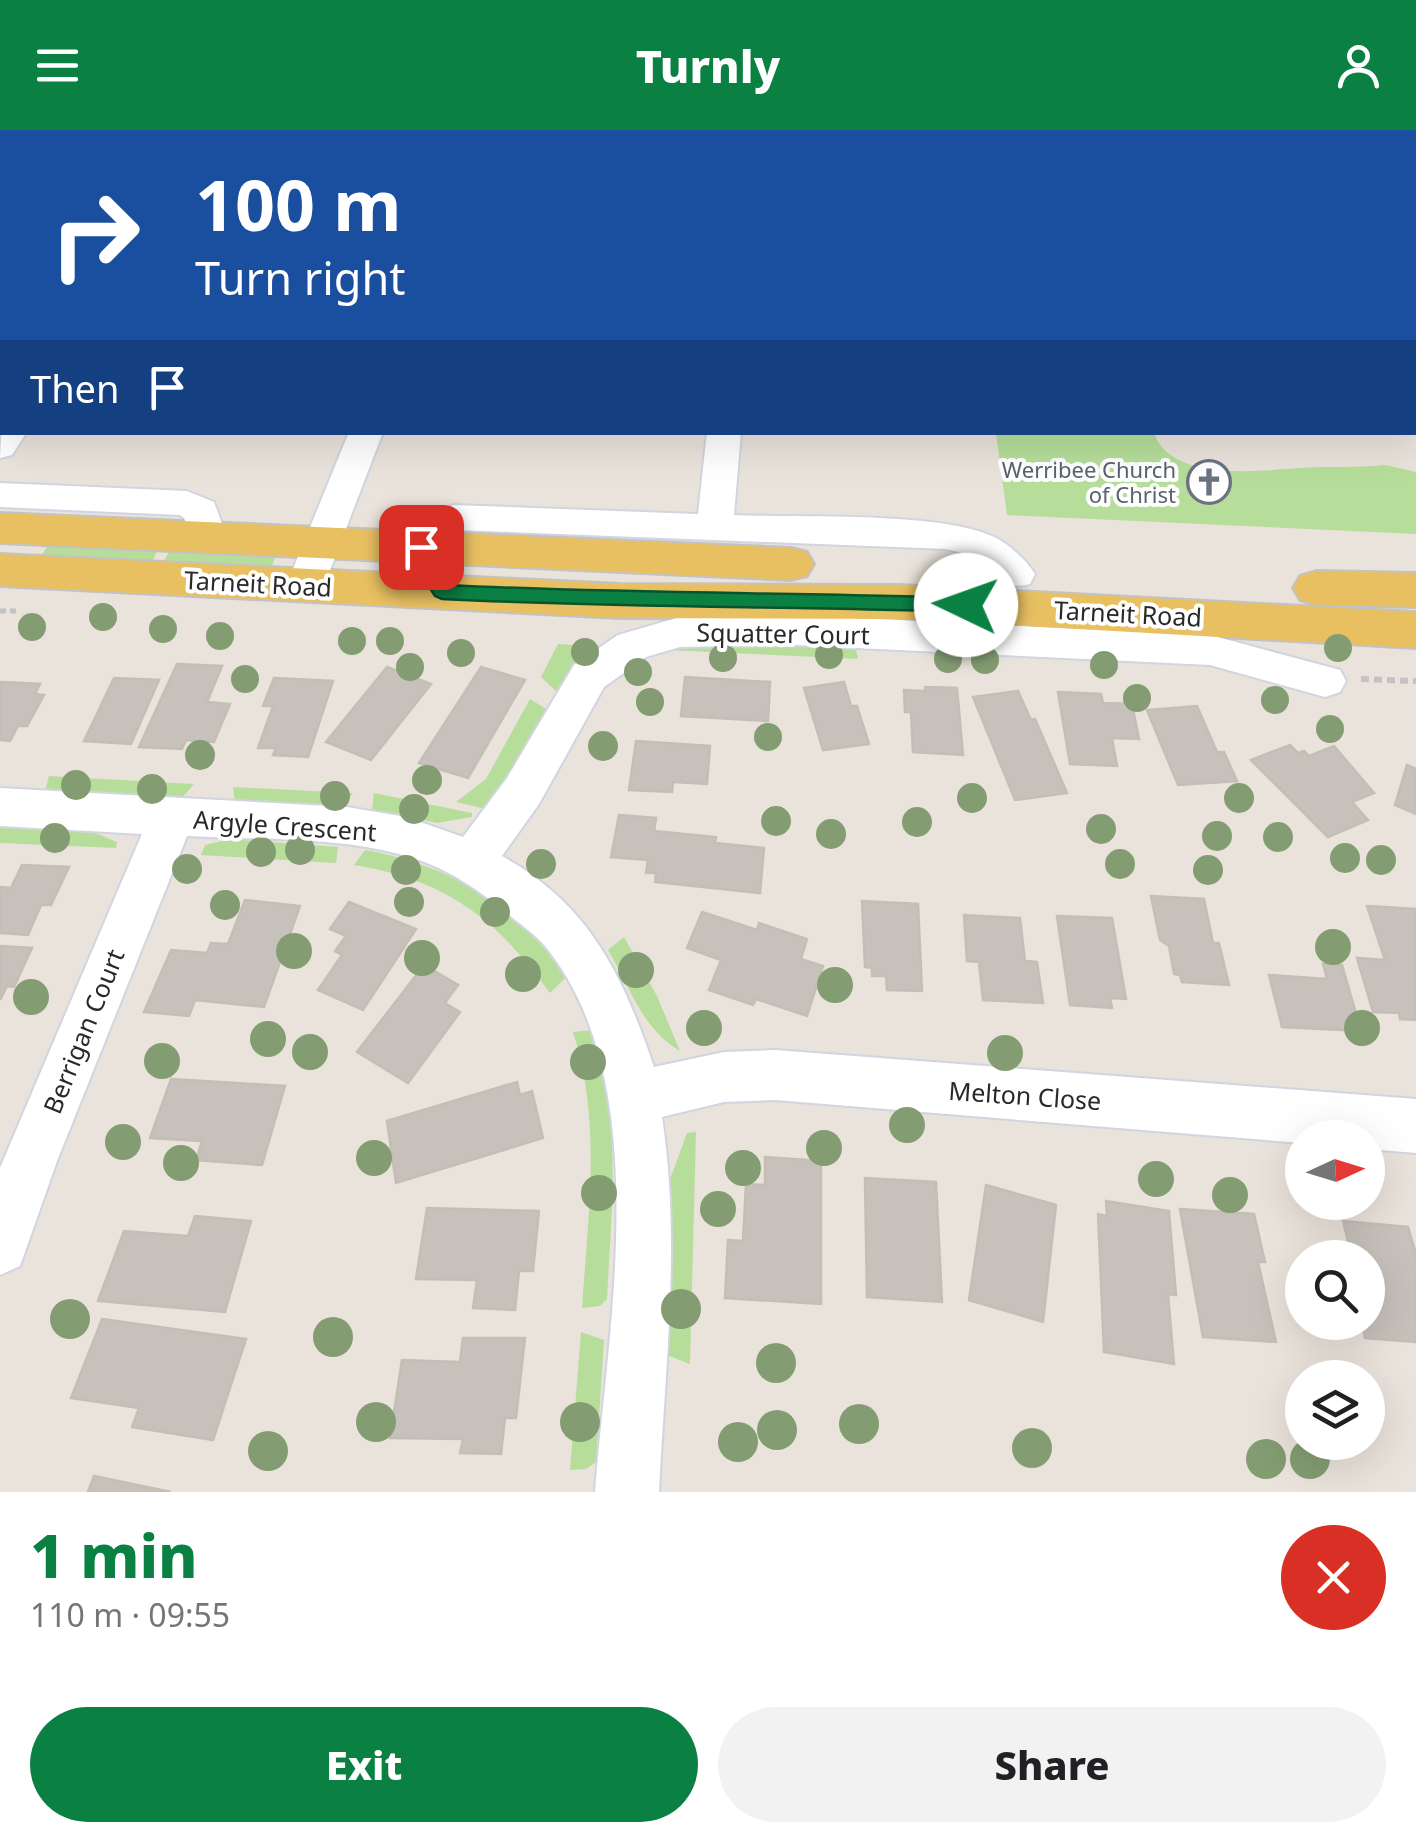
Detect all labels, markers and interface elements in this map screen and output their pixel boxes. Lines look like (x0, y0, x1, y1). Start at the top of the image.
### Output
text: Turnly (636, 35, 780, 96)
icon: menu (30, 38, 85, 93)
icon: person (1331, 38, 1386, 93)
text: 100 m (195, 156, 402, 252)
icon: right (30, 170, 160, 300)
text: Turn right (195, 247, 406, 308)
icon: arrive (140, 360, 195, 415)
text: Then (30, 362, 120, 414)
place label: Werribee Church of Christ (1002, 454, 1176, 509)
church icon: Werribee Church of Christ (1186, 459, 1232, 505)
pin (379, 505, 464, 590)
icon: arrive (394, 520, 449, 575)
position arrow (914, 553, 1018, 657)
street label: Tarneit Road (183, 562, 333, 604)
street label: Tarneit Road (1053, 592, 1203, 634)
street label: Squatter Court (696, 614, 870, 652)
street label: Argyle Crescent (192, 802, 378, 848)
street label: Berrigan Court (35, 944, 131, 1118)
street label: Melton Close (948, 1073, 1102, 1117)
north arrow (1285, 1120, 1385, 1220)
map controls (1285, 1120, 1385, 1460)
button: search (1285, 1240, 1385, 1340)
button: layers (1285, 1360, 1385, 1460)
text: 1 min (30, 1514, 198, 1596)
button: close (1281, 1525, 1386, 1630)
text: 110 m · 09:55 (30, 1593, 230, 1636)
button: Exit (30, 1707, 698, 1822)
button: Share (718, 1707, 1386, 1822)

